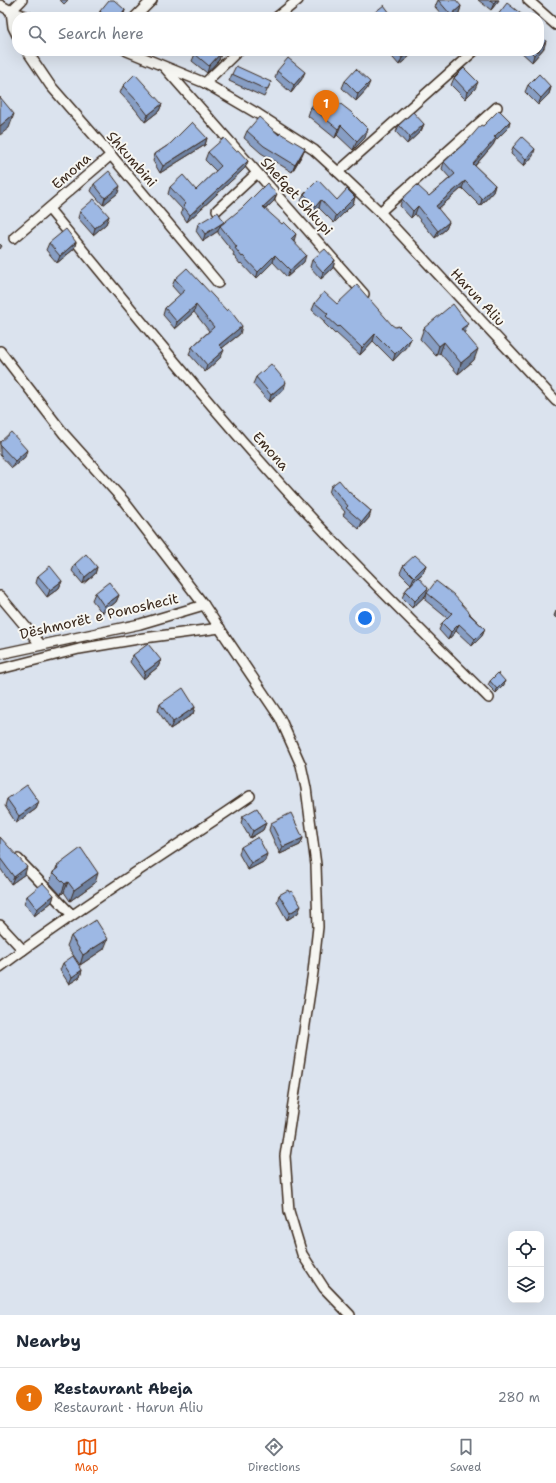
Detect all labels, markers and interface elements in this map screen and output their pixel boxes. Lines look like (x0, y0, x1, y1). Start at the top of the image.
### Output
search box (12, 12, 544, 56)
icon: search (26, 23, 48, 45)
text: Search here (58, 24, 144, 44)
pin: 1 (313, 90, 339, 123)
street label: Shkumbini (103, 127, 161, 191)
street label: Emona (48, 149, 95, 193)
street label: Shefqet Shkupi (257, 153, 337, 239)
street label: Harun Aliu (447, 264, 509, 330)
street label: Emona (249, 428, 293, 474)
street label: Dëshmorët e Ponoshecit (18, 589, 180, 643)
your location (355, 608, 375, 628)
map controls (508, 1231, 544, 1303)
button: locate (508, 1231, 544, 1267)
button: layers (508, 1267, 544, 1303)
text: Nearby (16, 1330, 81, 1352)
text: Restaurant Abeja (54, 1379, 193, 1399)
text: 1 (26, 1389, 32, 1406)
text: 280 m (498, 1389, 540, 1406)
text: Restaurant · Harun Aliu (54, 1399, 203, 1416)
tab: Map (75, 1436, 98, 1475)
tab: Directions (248, 1436, 300, 1475)
tab: Saved (450, 1436, 481, 1475)

